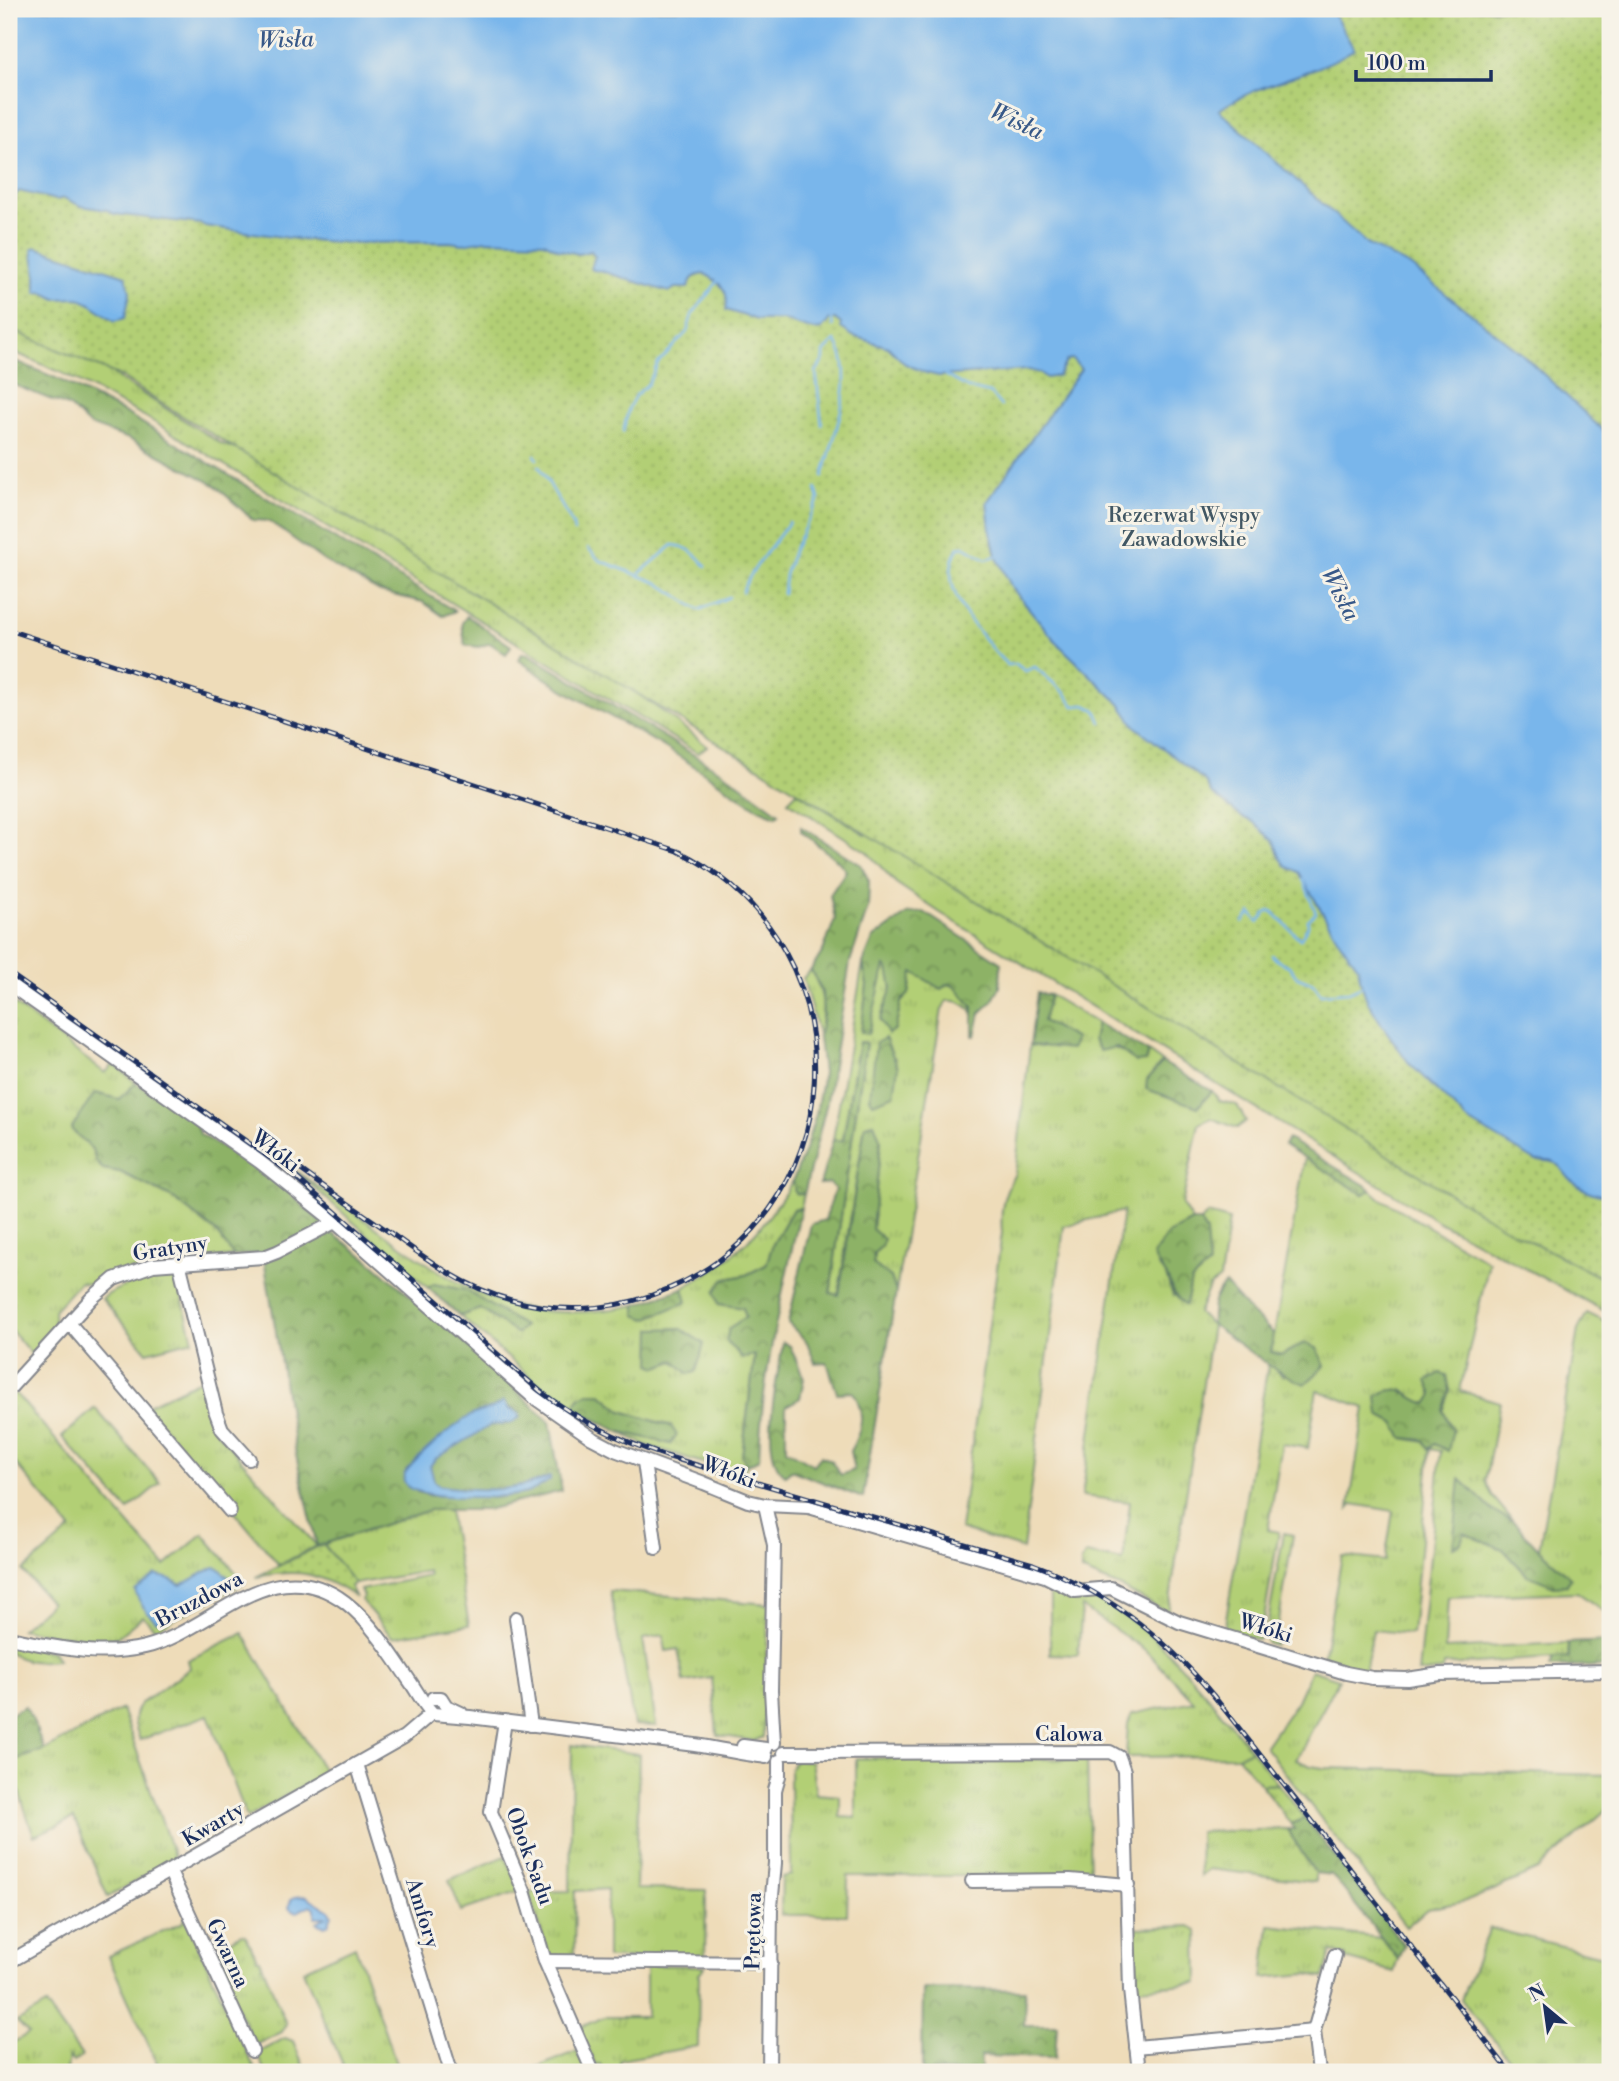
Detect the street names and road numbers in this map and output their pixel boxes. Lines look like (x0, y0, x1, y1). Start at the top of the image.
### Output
street label: Włóki (245, 1124, 305, 1179)
street label: Gratyny (131, 1230, 210, 1268)
street label: Włóki (697, 1451, 759, 1495)
street label: Bruzdowa (151, 1566, 248, 1634)
street label: Włóki (1235, 1608, 1296, 1649)
street label: Calowa (1035, 1722, 1103, 1748)
street label: Kwarty (178, 1796, 250, 1853)
street label: Obok Sadu (499, 1804, 559, 1909)
street label: Amfory (399, 1874, 445, 1952)
street label: Prętowa (740, 1892, 768, 1970)
street label: Gwarna (200, 1915, 255, 1992)

